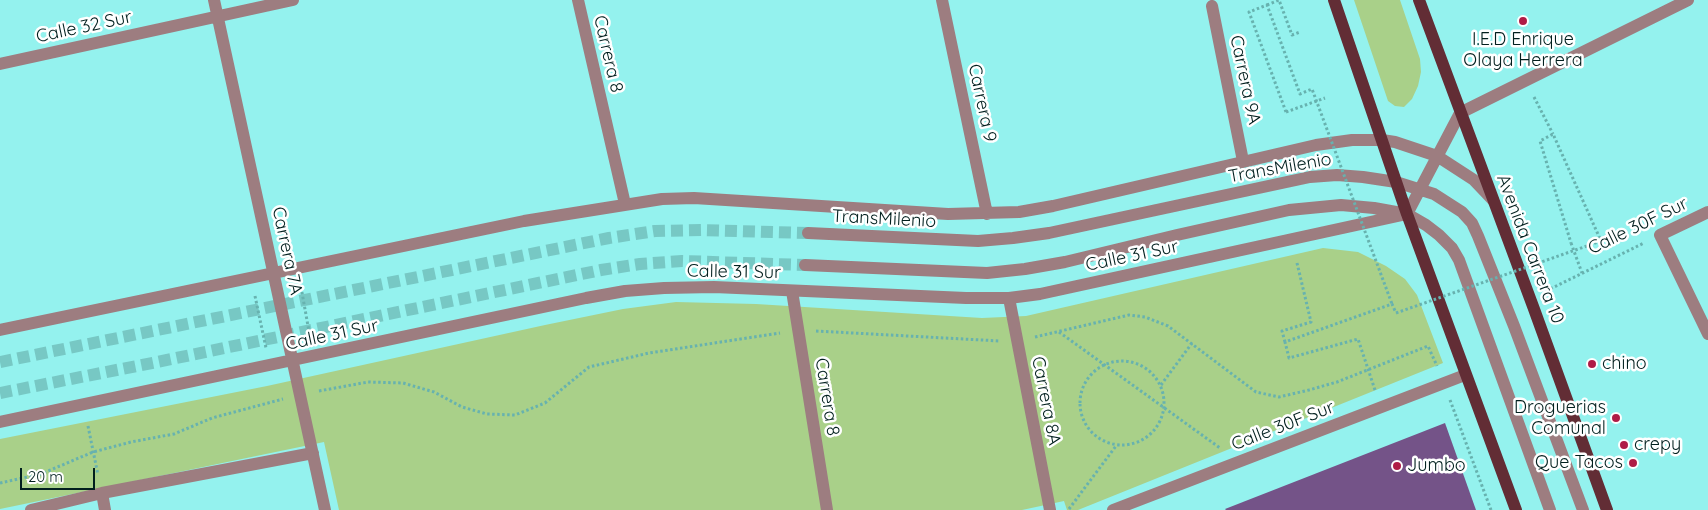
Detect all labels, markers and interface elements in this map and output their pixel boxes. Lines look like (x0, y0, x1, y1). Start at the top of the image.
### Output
street label: Calle 32 Sur (34, 6, 134, 48)
street label: Carrera 8 (589, 13, 627, 95)
marker: I.E.D Enrique Olaya Herrera (1517, 15, 1529, 27)
place label: I.E.D Enrique Olaya Herrera (1463, 29, 1583, 72)
street label: Carrera 9A (1225, 33, 1265, 127)
street label: Carrera 9 (963, 62, 1001, 144)
street label: TransMilenio (1227, 148, 1333, 188)
street label: Avenida Carrera 10 (1492, 171, 1568, 327)
street label: Calle 30F Sur (1585, 193, 1691, 259)
street label: Carrera 7A (267, 205, 307, 297)
street label: TransMilenio (831, 205, 937, 233)
street label: Calle 31 Sur (1084, 236, 1180, 276)
street label: Calle 31 Sur (687, 260, 781, 284)
street label: Calle 31 Sur (284, 315, 380, 355)
place label: chino (1602, 353, 1647, 375)
street label: Carrera 8A (1027, 355, 1065, 447)
street label: Carrera 8 (810, 357, 844, 437)
marker: chino (1586, 358, 1598, 370)
street label: Calle 30F Sur (1229, 396, 1337, 456)
place label: Droguerias Comunal (1514, 397, 1606, 439)
marker: Droguerias Comunal (1610, 412, 1622, 424)
place label: crepy (1634, 434, 1681, 456)
marker: crepy (1618, 439, 1630, 451)
place label: Que Tacos (1535, 452, 1623, 474)
place label: Jumbo (1407, 455, 1466, 477)
marker: Que Tacos (1627, 457, 1639, 469)
scale bar (22, 458, 98, 490)
marker: Jumbo (1391, 460, 1403, 472)
text: 20 m (28, 467, 63, 486)

